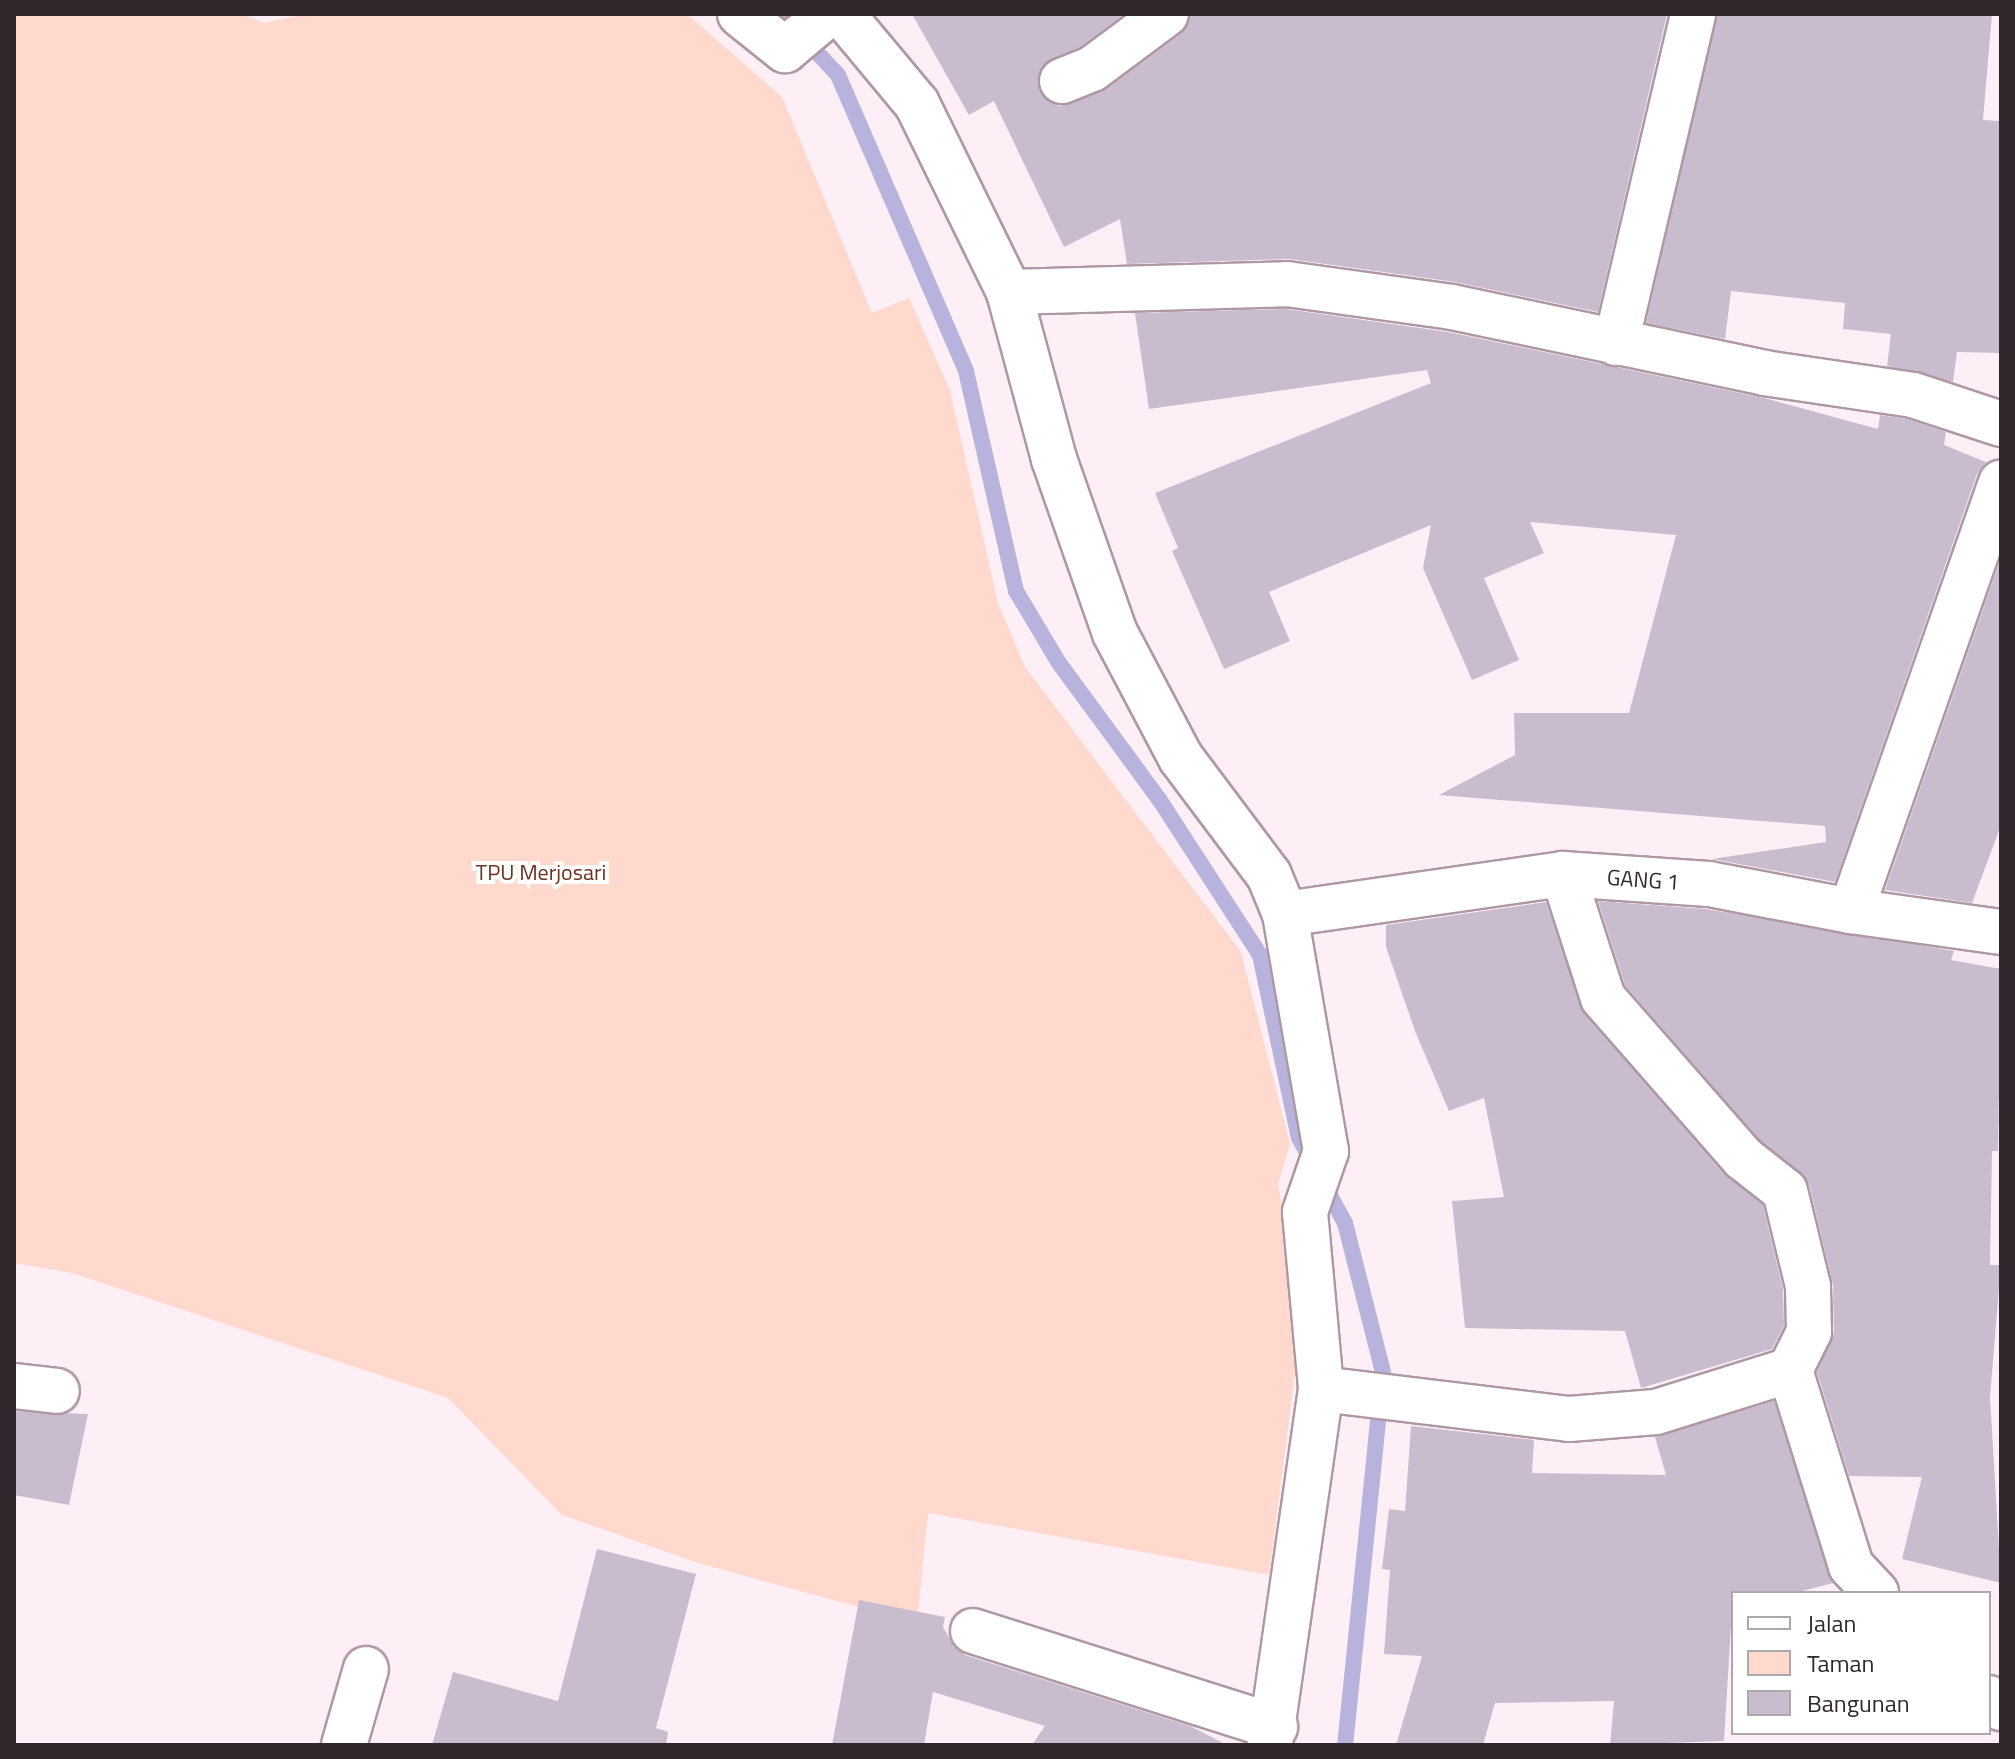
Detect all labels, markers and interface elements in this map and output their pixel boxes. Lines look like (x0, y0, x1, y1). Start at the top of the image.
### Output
park label: TPU Merjosari (476, 860, 606, 886)
street label: GANG 1 (1606, 864, 1680, 896)
legend (1731, 1591, 1991, 1735)
text: Jalan (1807, 1605, 1856, 1641)
text: Taman (1807, 1645, 1875, 1681)
text: Bangunan (1807, 1685, 1910, 1721)

